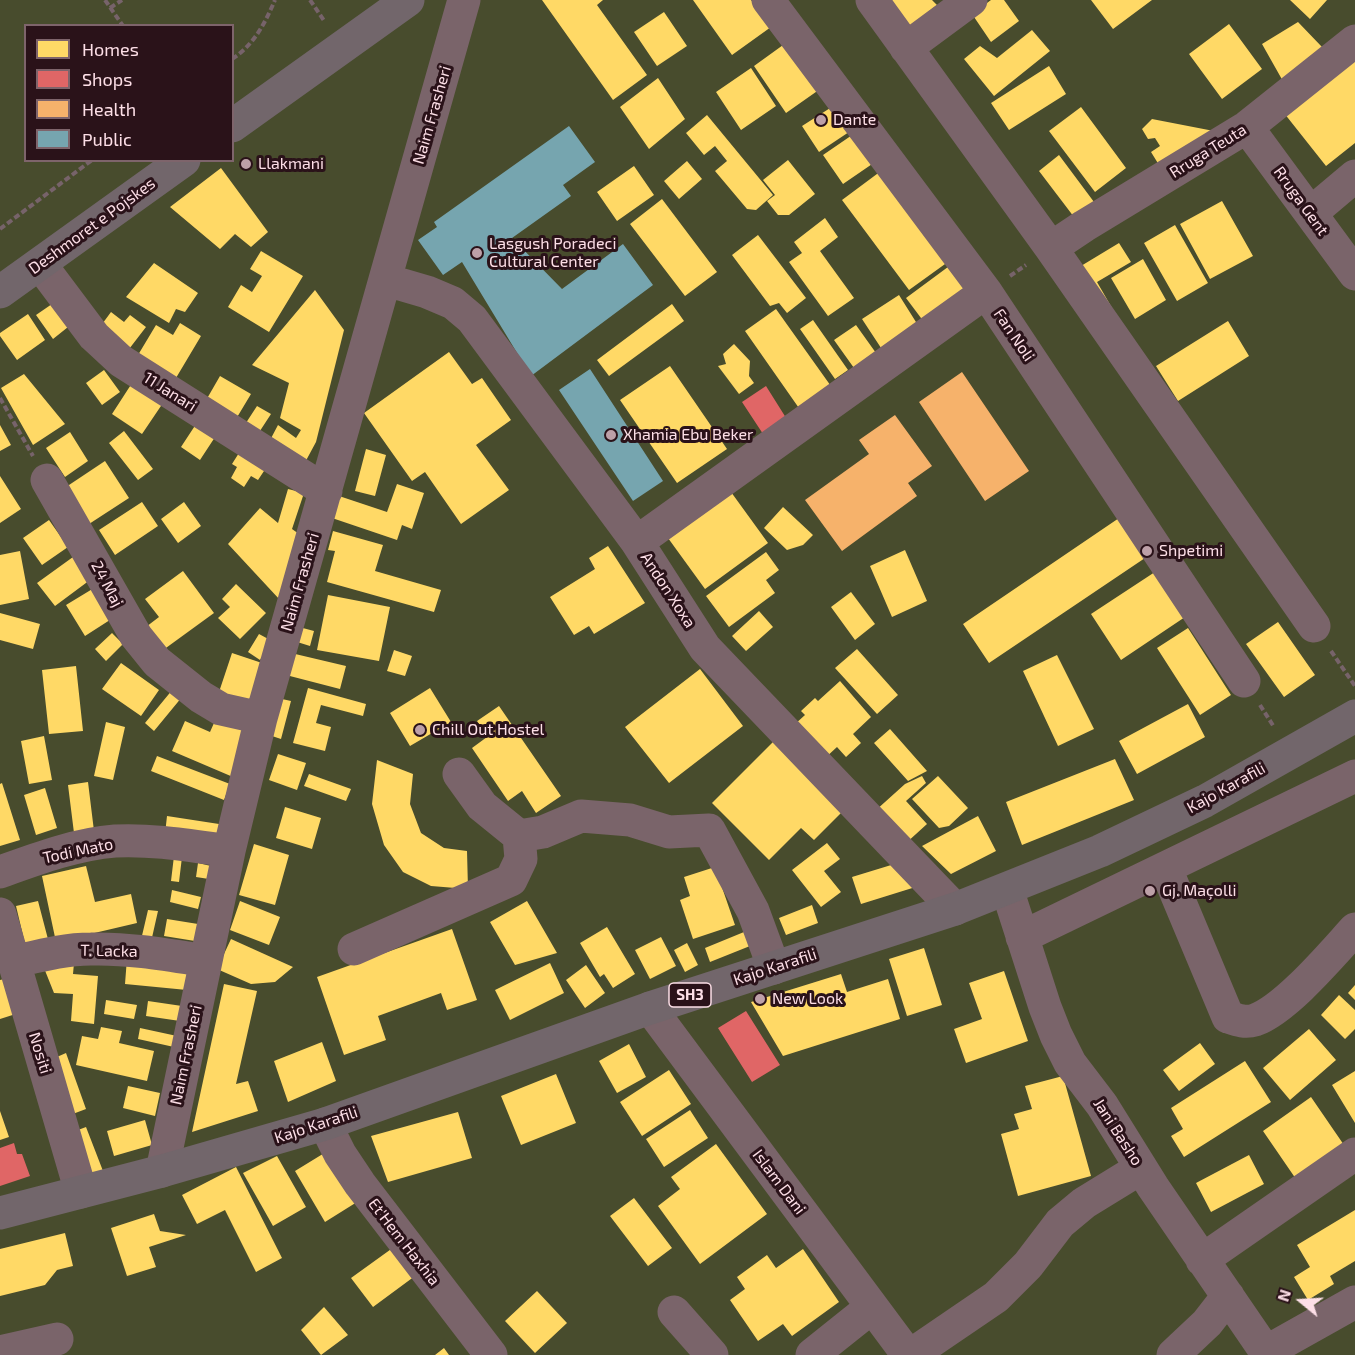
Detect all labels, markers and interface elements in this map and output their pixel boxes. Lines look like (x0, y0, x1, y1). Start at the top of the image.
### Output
legend (24, 24, 234, 162)
text: Homes (82, 38, 139, 60)
street label: Naim Frasheri (409, 64, 455, 166)
text: Shops (82, 68, 132, 90)
text: Health (82, 98, 136, 120)
place label: Dante (833, 110, 876, 130)
marker: Dante (814, 113, 828, 127)
street label: Rruga Teuta (1166, 120, 1250, 182)
text: Public (82, 128, 132, 150)
place label: Llakmani (258, 154, 324, 174)
marker: Llakmani (239, 157, 253, 171)
street label: Rruga Gent (1270, 163, 1332, 239)
street label: Deshmoret e Pojskes (25, 174, 159, 278)
place label: Lasgush Poradeci Cultural Center (489, 234, 616, 272)
marker: Lasgush Poradeci Cultural Center (470, 246, 484, 260)
street label: Fan Noli (990, 305, 1038, 365)
street label: 11 Janari (140, 368, 200, 416)
place label: Xhamia Ebu Beker (623, 425, 753, 445)
marker: Xhamia Ebu Beker (604, 428, 618, 442)
street label: Naim Frasheri (277, 531, 323, 633)
place label: Shpetimi (1159, 541, 1223, 561)
marker: Shpetimi (1140, 544, 1154, 558)
street label: Andon Xoxa (636, 549, 700, 631)
street label: 24 Maj (87, 558, 127, 610)
place label: Chill Out Hostel (432, 720, 544, 740)
marker: Chill Out Hostel (413, 723, 427, 737)
street label: Kajo Karafili (1183, 759, 1269, 817)
street label: Todi Mato (41, 834, 115, 868)
place label: Gj. Maçolli (1162, 881, 1236, 901)
marker: Gj. Maçolli (1143, 884, 1157, 898)
street label: T. Lacka (80, 941, 138, 961)
street label: Kajo Karafili (731, 944, 819, 990)
road number: SH3 (669, 983, 711, 1007)
place label: New Look (772, 989, 843, 1009)
marker: New Look (753, 992, 767, 1006)
street label: Naim Frasheri (166, 1003, 206, 1107)
street label: Nositi (25, 1030, 55, 1076)
street label: Jani Basho (1089, 1095, 1147, 1169)
street label: Kajo Karafili (272, 1102, 360, 1148)
street label: Islam Dani (748, 1146, 810, 1218)
street label: Et'Hem Haxhia (364, 1195, 444, 1289)
north arrow (1271, 1271, 1331, 1331)
text: N (1273, 1287, 1294, 1304)

